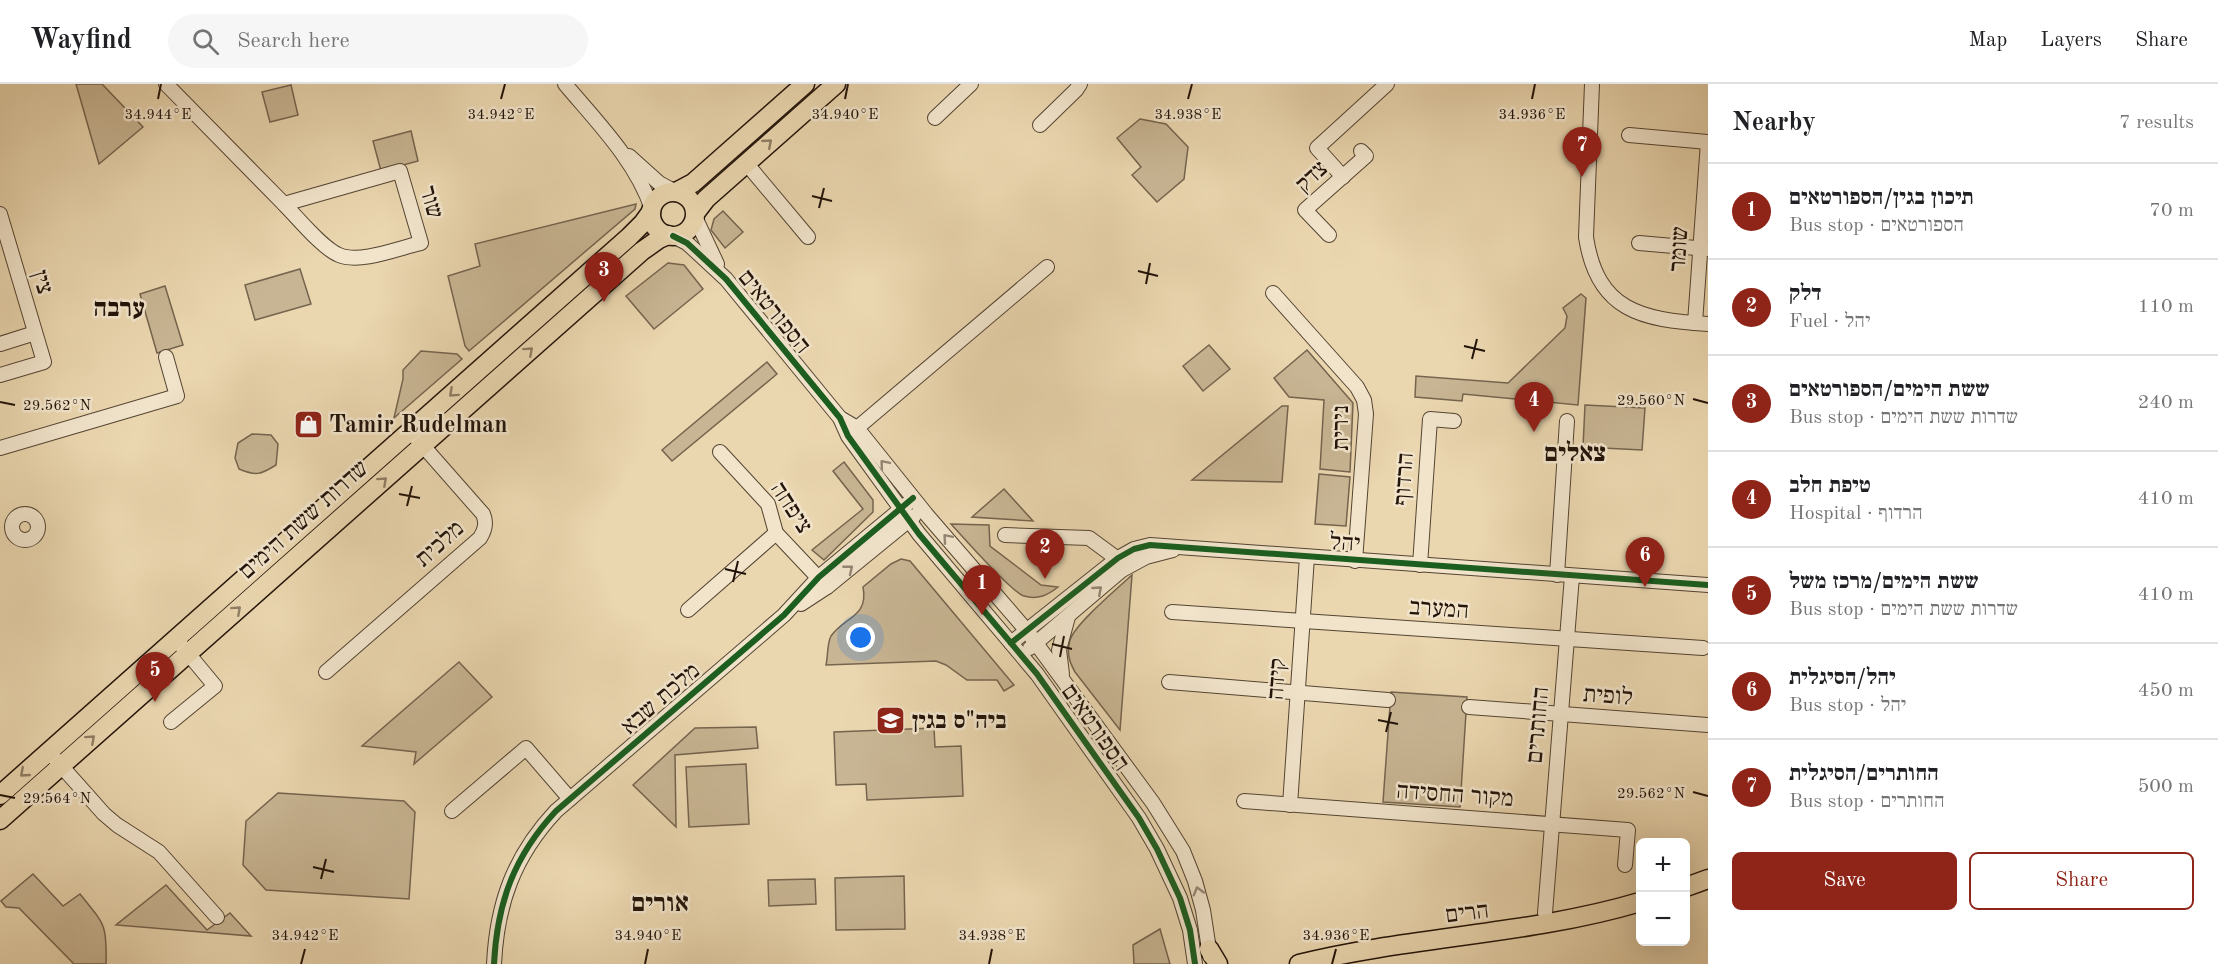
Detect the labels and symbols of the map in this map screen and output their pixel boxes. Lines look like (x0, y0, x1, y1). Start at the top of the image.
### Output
text: 34.944°E (125, 108, 191, 123)
text: 34.942°E (468, 108, 534, 123)
text: 34.940°E (812, 108, 878, 123)
text: 34.938°E (1155, 108, 1221, 123)
text: 34.936°E (1499, 108, 1565, 123)
pin: 7 (1562, 128, 1602, 177)
one-way arrow (761, 139, 772, 150)
street label: צדק (1292, 157, 1333, 198)
street label: שור (414, 183, 446, 222)
street label: שומר (1666, 226, 1694, 273)
pin: 3 (584, 252, 624, 302)
street label: הספורטאים (733, 266, 814, 359)
street label: צין (26, 268, 56, 297)
district label: ערבה (93, 296, 145, 322)
one-way arrow (522, 347, 533, 358)
pin: 4 (1514, 382, 1553, 432)
one-way arrow (449, 386, 460, 397)
text: 29.560°N (1617, 394, 1685, 409)
text: 29.562°N (23, 399, 91, 414)
street label: נירית (1330, 405, 1354, 451)
shop icon: Tamir Rudelman (292, 408, 324, 440)
place label: Tamir Rudelman (329, 414, 508, 438)
district label: צאלים (1544, 440, 1606, 467)
street label: הרדוף (1391, 452, 1419, 507)
street label: שדרות ששת הימים (235, 456, 374, 585)
one-way arrow (880, 460, 891, 471)
one-way arrow (376, 477, 387, 488)
street label: ציפחה (765, 478, 816, 538)
street label: מלכית (410, 515, 469, 572)
street label: יהל (1329, 529, 1361, 557)
pin: 2 (1026, 530, 1064, 579)
one-way arrow (943, 534, 954, 545)
pin: 6 (1626, 538, 1664, 587)
one-way arrow (843, 565, 854, 576)
pin: 1 (962, 566, 1002, 615)
one-way arrow (1091, 586, 1102, 597)
street label: המערב (1408, 596, 1470, 624)
one-way arrow (230, 606, 241, 617)
your location (846, 623, 875, 652)
pin: 5 (136, 652, 174, 702)
street label: קידה (1265, 657, 1291, 701)
street label: מלכת שבא (616, 658, 705, 740)
street label: הספורטאים (1056, 680, 1133, 776)
street label: לופית (1582, 681, 1634, 711)
street label: החותרים (1524, 686, 1554, 764)
school or university icon: ביה"ס בגין (875, 704, 907, 736)
place label: ביה"ס בגין (912, 710, 1007, 734)
one-way arrow (84, 735, 95, 746)
one-way arrow (21, 766, 31, 777)
street label: מקור החסידה (1395, 780, 1514, 812)
text: 29.562°N (1617, 787, 1685, 802)
text: 29.564°N (23, 792, 91, 807)
one-way arrow (1193, 886, 1205, 897)
district label: אורים (631, 891, 689, 917)
street label: הרים (1444, 899, 1490, 929)
text: 34.942°E (272, 929, 338, 944)
text: 34.940°E (615, 929, 681, 944)
text: 34.938°E (959, 929, 1025, 944)
text: 34.936°E (1303, 929, 1369, 944)

